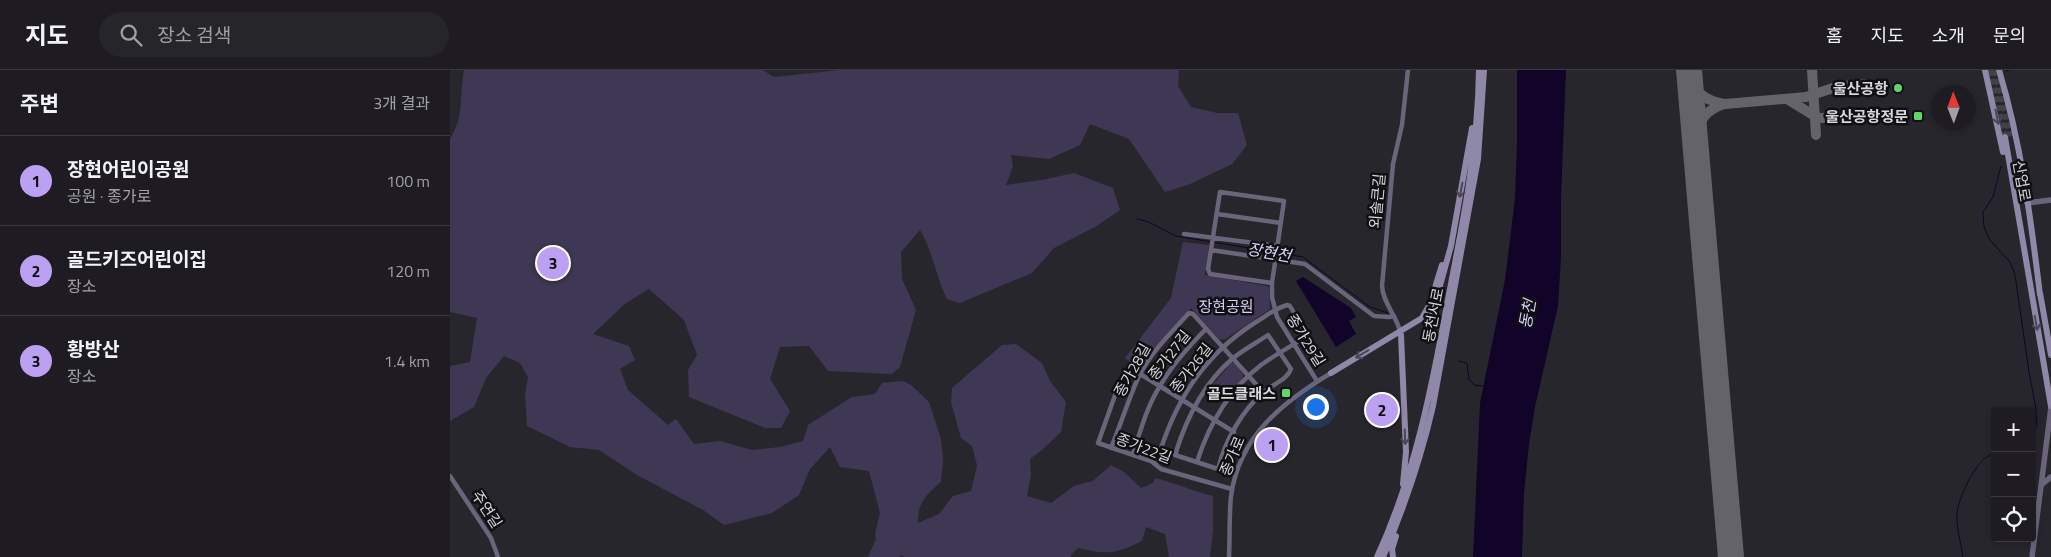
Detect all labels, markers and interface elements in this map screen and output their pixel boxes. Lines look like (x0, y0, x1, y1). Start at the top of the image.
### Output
search box (99, 12, 449, 57)
text: 지도 (25, 17, 69, 53)
text: 장소 검색 (157, 20, 231, 49)
icon: search (117, 21, 145, 49)
text: 홈 (1826, 22, 1843, 49)
text: 지도 (1871, 22, 1904, 49)
text: 소개 (1932, 22, 1965, 49)
text: 문의 (1993, 22, 2026, 49)
place label: 울산공항 (1833, 77, 1888, 100)
marker: 울산공항 (1892, 82, 1904, 94)
north arrow (1931, 85, 1976, 130)
text: 주변 (20, 87, 59, 119)
text: 3개 결과 (373, 91, 430, 115)
place label: 울산공항정문 (1825, 105, 1908, 128)
one-way arrow (1993, 109, 2002, 125)
marker: 울산공항정문 (1912, 110, 1924, 122)
text: 장현어린이공원 (67, 154, 189, 183)
street label: 산업로 (2007, 159, 2037, 203)
text: 1 (32, 169, 40, 193)
text: 100 m (386, 169, 430, 193)
street label: 외솔큰길 (1363, 173, 1391, 229)
one-way arrow (1456, 181, 1466, 197)
text: 공원 · 종가로 (67, 184, 151, 208)
water label: 장현천 (1245, 236, 1295, 268)
text: 골드키즈어린이집 (67, 244, 207, 273)
pin: 3 (537, 244, 569, 282)
text: 2 (32, 259, 40, 283)
text: 120 m (386, 259, 430, 283)
text: 장소 (67, 274, 96, 298)
street label: 동천서로 (1416, 286, 1450, 344)
park label: 장현공원 (1198, 295, 1254, 318)
water label: 동천 (1513, 295, 1542, 331)
street label: 종가29길 (1281, 309, 1331, 371)
one-way arrow (2032, 315, 2042, 331)
street label: 종가27길 (1142, 325, 1196, 385)
text: 황방산 (67, 334, 119, 363)
street label: 종가26길 (1164, 338, 1218, 398)
street label: 종가28길 (1108, 339, 1156, 401)
text: 3 (32, 349, 40, 373)
text: 1.4 km (384, 349, 430, 373)
one-way arrow (1356, 350, 1370, 360)
text: 장소 (67, 364, 96, 388)
place label: 골드클래스 (1207, 382, 1276, 405)
marker: 골드클래스 (1280, 387, 1292, 399)
pin: 2 (1366, 391, 1398, 429)
your location (1303, 394, 1329, 420)
map controls (1991, 407, 2036, 542)
button: + (1991, 407, 2036, 452)
pin: 1 (1256, 426, 1288, 464)
street label: 종가22길 (1113, 427, 1175, 469)
one-way arrow (1401, 428, 1410, 444)
street label: 종가로 (1213, 432, 1251, 480)
button: − (1991, 452, 2036, 497)
street label: 주연길 (466, 485, 508, 533)
button: locate (1991, 497, 2036, 542)

